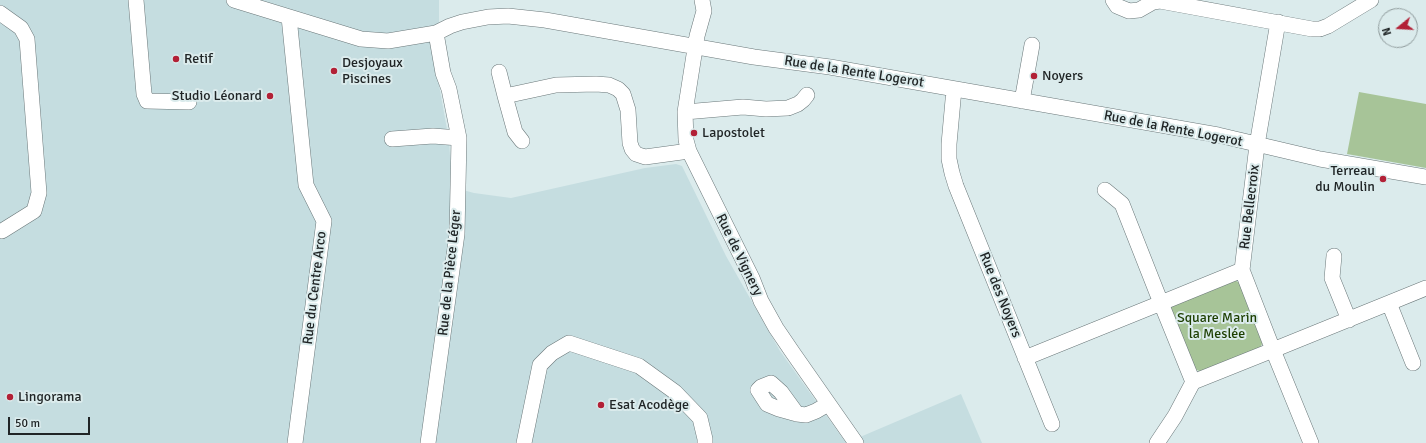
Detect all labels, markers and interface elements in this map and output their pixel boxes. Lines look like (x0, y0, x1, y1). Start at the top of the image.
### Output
north arrow (1378, 8, 1418, 48)
text: N (1380, 26, 1394, 37)
place label: Retif (184, 51, 213, 67)
street label: Rue de la Rente Logerot (783, 53, 925, 91)
marker: Retif (171, 54, 181, 64)
place label: Desjoyaux Piscines (342, 55, 403, 88)
marker: Desjoyaux Piscines (329, 66, 339, 76)
place label: Noyers (1042, 68, 1083, 84)
marker: Noyers (1029, 71, 1039, 81)
place label: Studio Léonard (172, 88, 262, 104)
marker: Studio Léonard (265, 91, 275, 101)
street label: Rue de la Rente Logerot (1102, 107, 1244, 151)
place label: Lapostolet (702, 125, 765, 141)
marker: Lapostolet (689, 128, 699, 138)
place label: Terreau du Moulin (1315, 163, 1375, 196)
street label: Rue Bellecroix (1236, 164, 1264, 250)
marker: Terreau du Moulin (1378, 174, 1388, 184)
street label: Rue de la Pièce Léger (435, 209, 465, 337)
street label: Rue de Vignery (712, 211, 766, 299)
street label: Rue du Centre Arco (300, 230, 330, 346)
street label: Rue des Noyers (975, 250, 1025, 340)
park label: Square Marin la Meslée (1177, 310, 1257, 342)
place label: Lingorama (18, 389, 82, 405)
marker: Lingorama (5, 392, 15, 402)
place label: Esat Acodège (609, 397, 689, 413)
marker: Esat Acodège (596, 400, 606, 410)
scale bar (10, 409, 92, 435)
text: 50 m (15, 416, 40, 431)

